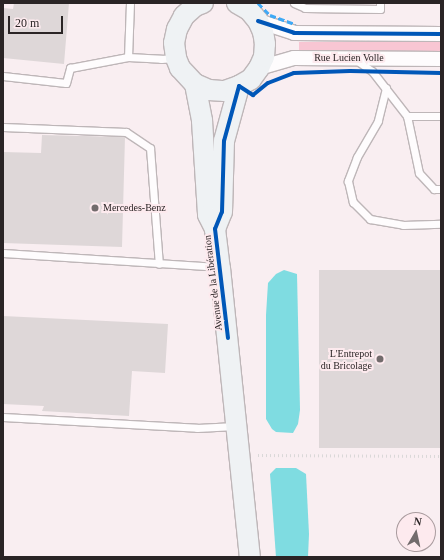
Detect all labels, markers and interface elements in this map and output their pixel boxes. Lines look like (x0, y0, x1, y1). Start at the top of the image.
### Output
scale bar (10, 8, 65, 34)
text: 20 m (15, 16, 39, 30)
street label: Rue Lucien Volle (314, 52, 384, 64)
place label: Mercedes-Benz (103, 202, 166, 214)
marker: Mercedes-Benz (90, 203, 100, 213)
street label: Avenue de la Libération (201, 235, 225, 331)
place label: L'Entrepot du Bricolage (321, 347, 372, 370)
marker: L'Entrepot du Bricolage (375, 354, 385, 364)
north arrow (396, 512, 436, 552)
text: N (413, 515, 423, 528)

